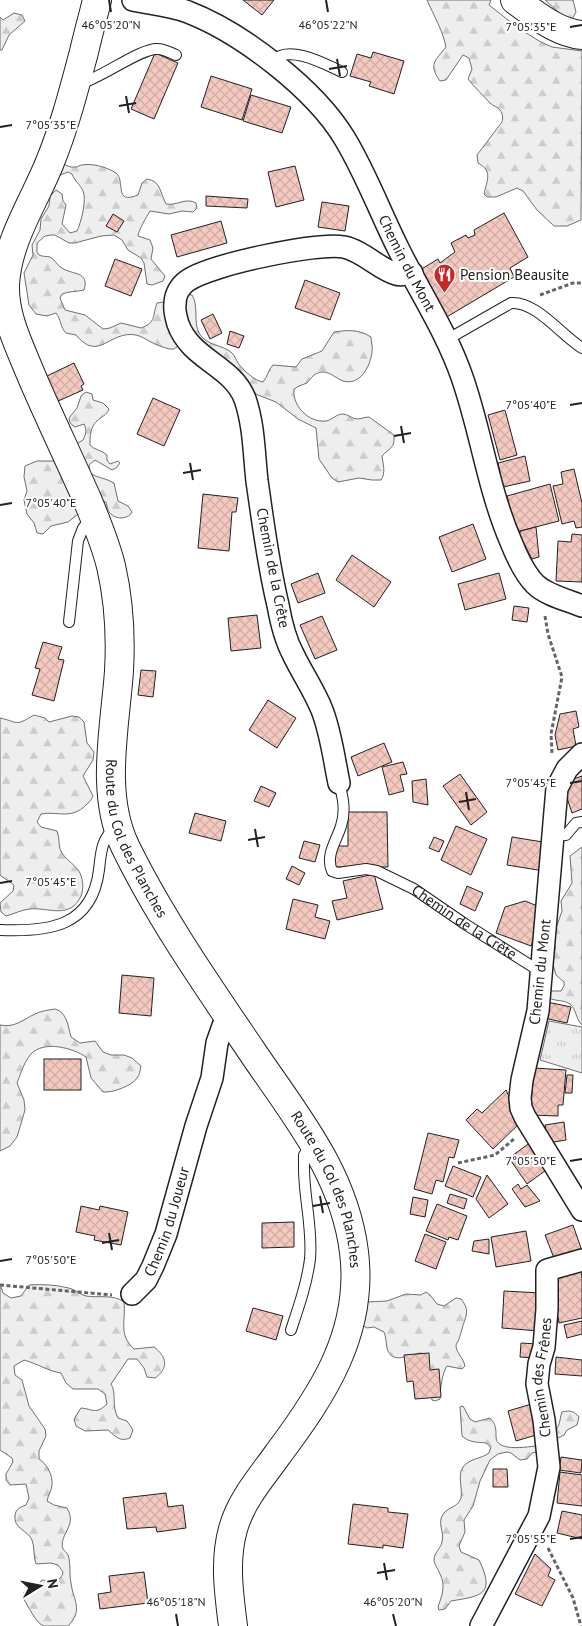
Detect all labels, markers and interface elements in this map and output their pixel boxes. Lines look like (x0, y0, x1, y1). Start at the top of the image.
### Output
text: 46°05'20"N (81, 17, 141, 32)
text: 46°05'22"N (298, 17, 358, 32)
text: 7°05'35"E (506, 19, 556, 34)
text: 7°05'35"E (26, 117, 76, 132)
street label: Chemin du Mont (375, 212, 440, 315)
restaurant icon: Pension Beausite (432, 263, 456, 294)
place label: Pension Beausite (460, 265, 569, 284)
text: 7°05'40"E (506, 397, 556, 412)
text: 7°05'40"E (26, 495, 76, 510)
street label: Chemin de la Crête (253, 506, 294, 630)
street label: Route du Col des Planches (102, 759, 172, 921)
text: 7°05'45"E (506, 775, 556, 790)
text: 7°05'45"E (26, 874, 76, 889)
street label: Chemin de la Crête (408, 880, 520, 963)
street label: Chemin du Mont (525, 918, 554, 1026)
street label: Route du Col des Planches (287, 1107, 365, 1269)
text: 7°05'50"E (506, 1153, 556, 1168)
street label: Chemin du Joueur (139, 1165, 193, 1280)
text: 7°05'50"E (26, 1252, 76, 1267)
street label: Chemin des Frênes (527, 1317, 555, 1438)
text: 7°05'55"E (506, 1531, 556, 1546)
north arrow (15, 1561, 65, 1611)
text: N (43, 1578, 62, 1590)
text: 46°05'18"N (146, 1594, 206, 1609)
text: 46°05'20"N (363, 1594, 423, 1609)

